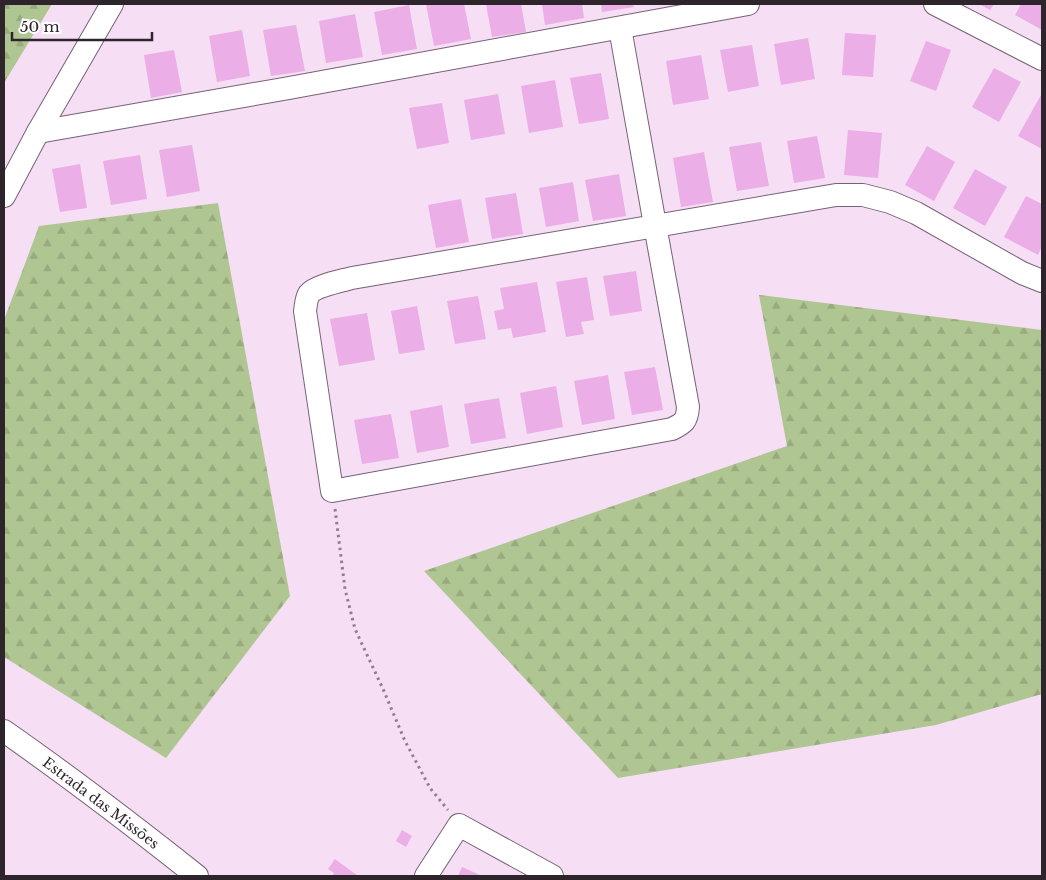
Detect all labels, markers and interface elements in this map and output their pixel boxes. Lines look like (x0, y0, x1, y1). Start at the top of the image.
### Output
scale bar (12, 10, 152, 42)
text: 50 m (20, 17, 60, 36)
street label: Estrada das Missões (39, 753, 163, 853)

